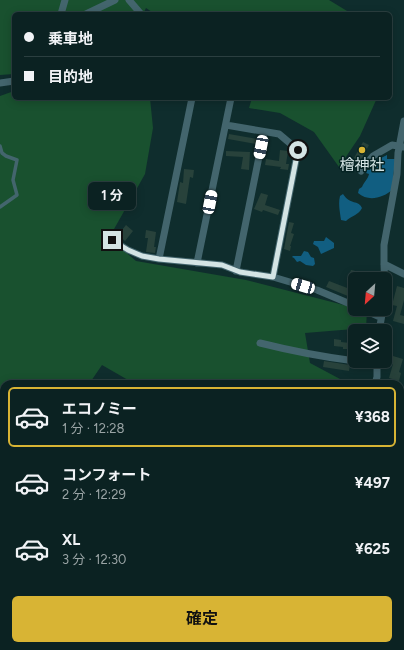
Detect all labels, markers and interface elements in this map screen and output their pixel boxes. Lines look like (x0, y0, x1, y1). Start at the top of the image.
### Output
text: 乗車地 (48, 30, 93, 48)
text: 目的地 (48, 68, 93, 86)
car (253, 134, 269, 160)
route start (289, 141, 307, 159)
marker: 檜神社 (357, 145, 367, 155)
place label: 檜神社 (339, 156, 385, 174)
callout: 1 分 (88, 182, 136, 210)
text: 1 分 (101, 188, 123, 203)
car (202, 189, 218, 215)
route end (103, 231, 121, 249)
north arrow (348, 272, 392, 316)
map controls (348, 272, 392, 368)
car (290, 277, 316, 295)
button: layers (348, 324, 392, 368)
icon: car (14, 399, 50, 435)
text: エコノミー (62, 400, 137, 418)
text: ¥368 (355, 408, 390, 426)
text: 1 分 · 12:28 (62, 421, 124, 436)
icon: car (14, 465, 50, 501)
text: コンフォート (62, 466, 152, 484)
text: ¥497 (355, 474, 390, 492)
text: 2 分 · 12:29 (62, 487, 126, 502)
icon: car (14, 531, 50, 567)
text: XL (62, 531, 80, 549)
text: ¥625 (355, 540, 390, 558)
text: 3 分 · 12:30 (62, 552, 126, 567)
button: 確定 (12, 596, 392, 642)

